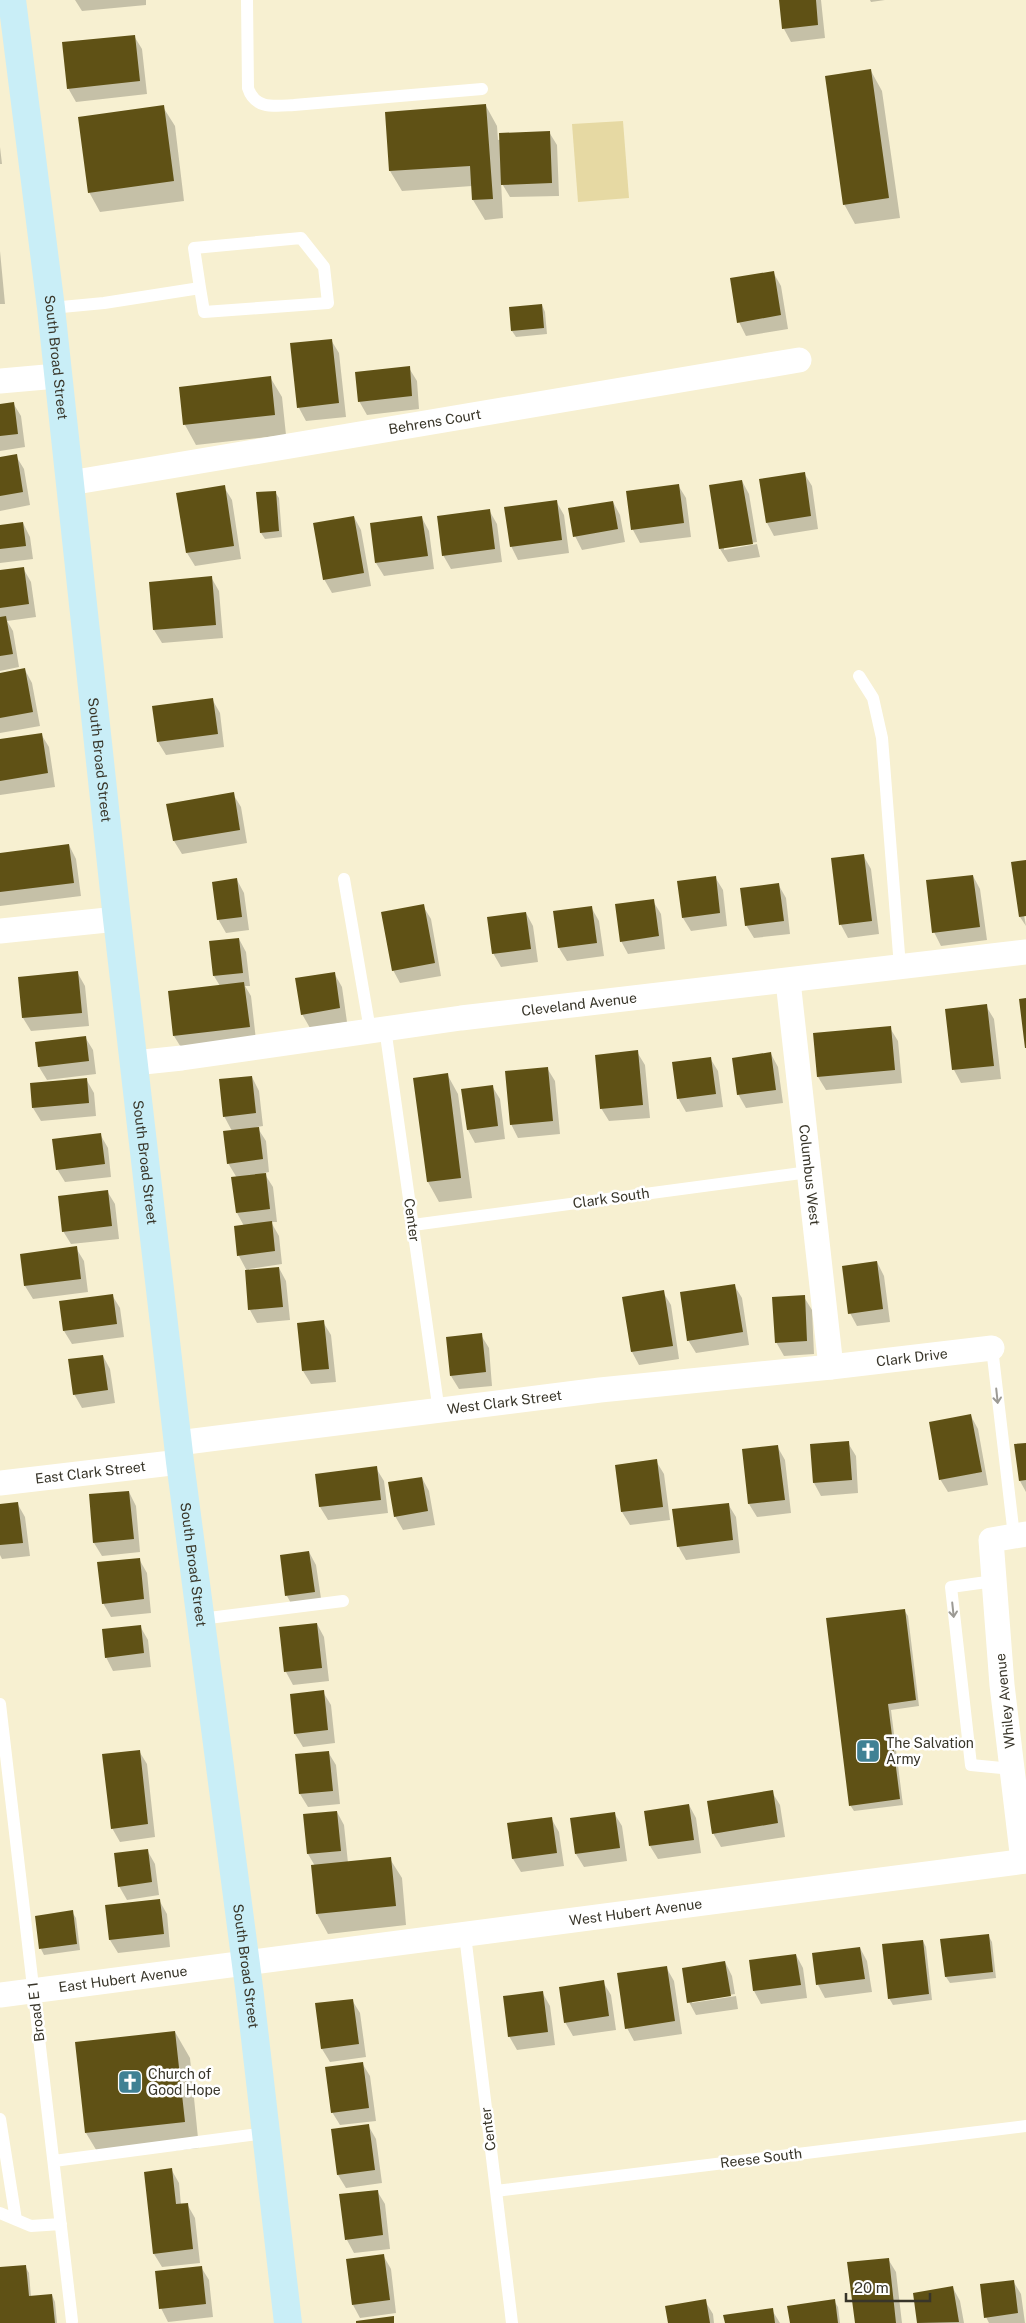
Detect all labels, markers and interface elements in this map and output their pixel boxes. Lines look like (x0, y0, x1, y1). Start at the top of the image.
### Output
street label: South Broad Street (41, 294, 71, 420)
street label: Behrens Court (387, 406, 482, 437)
street label: South Broad Street (85, 697, 115, 823)
street label: Cleveland Avenue (521, 990, 638, 1019)
street label: South Broad Street (130, 1099, 160, 1226)
street label: Columbus West (796, 1123, 823, 1226)
street label: Clark South (572, 1185, 650, 1211)
street label: Center (401, 1197, 423, 1243)
street label: Clark Drive (875, 1345, 949, 1370)
street label: West Clark Street (446, 1387, 563, 1417)
one-way arrow (992, 1388, 1002, 1404)
street label: East Clark Street (34, 1458, 147, 1487)
street label: South Broad Street (177, 1501, 210, 1628)
one-way arrow (948, 1601, 958, 1617)
street label: Whiley Avenue (992, 1653, 1018, 1749)
place label: The Salvation Army (886, 1735, 974, 1767)
church icon: The Salvation Army (855, 1738, 881, 1764)
street label: West Hubert Avenue (568, 1895, 703, 1929)
street label: South Broad Street (230, 1903, 262, 2029)
street label: East Hubert Avenue (58, 1963, 188, 1995)
street label: Broad E 1 (24, 1981, 48, 2043)
place label: Church of Good Hope (148, 2066, 221, 2098)
church icon: Church of Good Hope (117, 2069, 143, 2095)
street label: Center (477, 2106, 499, 2152)
street label: Reese South (719, 2145, 803, 2171)
scale bar (846, 2270, 930, 2302)
text: 20 m (854, 2279, 889, 2296)

